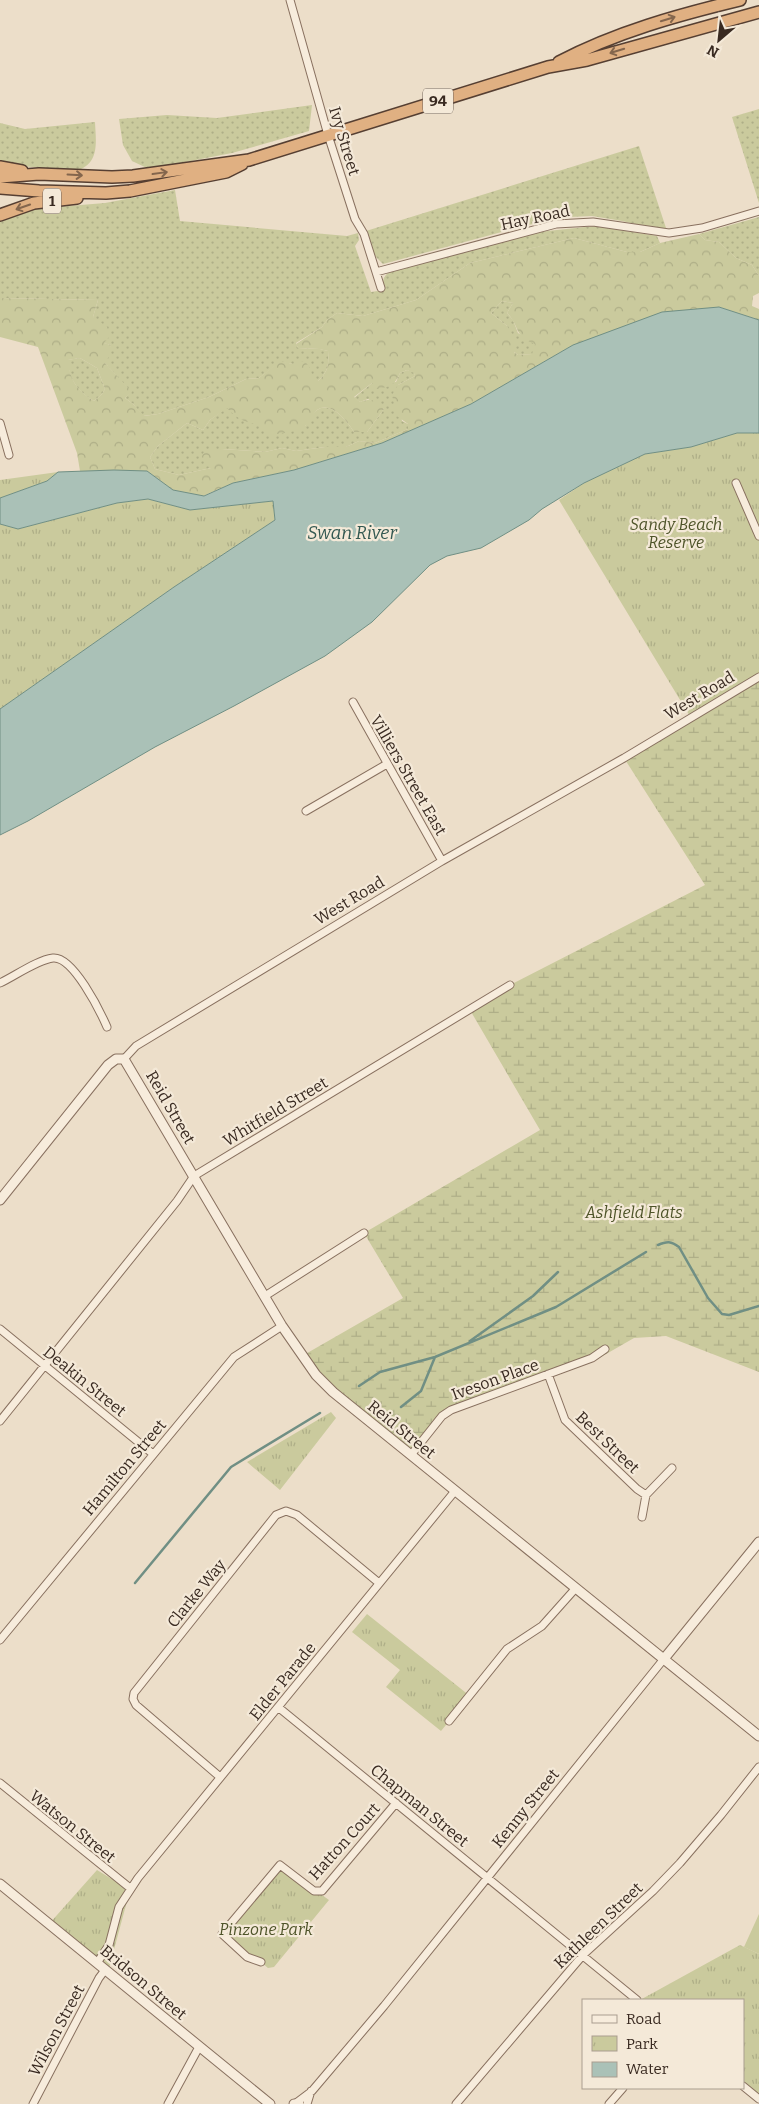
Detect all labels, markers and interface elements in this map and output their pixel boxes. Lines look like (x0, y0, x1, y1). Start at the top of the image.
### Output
one-way arrow (660, 13, 676, 23)
north arrow (694, 15, 744, 65)
text: N (704, 41, 722, 61)
one-way arrow (610, 47, 626, 57)
road number: 94 (423, 88, 453, 114)
street label: Ivy Street (325, 104, 364, 178)
one-way arrow (152, 167, 168, 177)
one-way arrow (67, 171, 83, 180)
road number: 1 (43, 188, 61, 214)
street label: Hay Road (499, 201, 572, 234)
one-way arrow (16, 203, 32, 212)
park label: Sandy Beach Reserve (630, 515, 722, 552)
water label: Swan River (307, 522, 397, 544)
street label: West Road (661, 667, 738, 724)
street label: Villiers Street East (366, 712, 451, 839)
street label: West Road (311, 872, 388, 929)
street label: Reid Street (142, 1067, 199, 1147)
street label: Whitfield Street (220, 1073, 331, 1150)
park label: Ashfield Flats (584, 1203, 683, 1222)
street label: Deakin Street (39, 1342, 130, 1421)
street label: Iveson Place (449, 1355, 541, 1404)
street label: Reid Street (364, 1396, 440, 1463)
street label: Best Street (572, 1407, 643, 1477)
street label: Hamilton Street (79, 1415, 170, 1519)
street label: Clarke Way (163, 1555, 230, 1631)
street label: Elder Parade (245, 1639, 320, 1724)
street label: Chapman Street (367, 1760, 473, 1851)
street label: Kenny Street (488, 1765, 563, 1852)
street label: Watson Street (26, 1786, 120, 1867)
street label: Hatton Court (305, 1799, 384, 1884)
street label: Kathleen Street (550, 1878, 647, 1972)
park label: Pinzone Park (219, 1920, 313, 1939)
street label: Bridson Street (97, 1941, 191, 2024)
street label: Wilson Street (24, 1981, 88, 2079)
legend (582, 1999, 744, 2089)
text: Road (626, 2010, 661, 2028)
text: Park (626, 2035, 658, 2053)
text: Water (626, 2060, 669, 2078)

